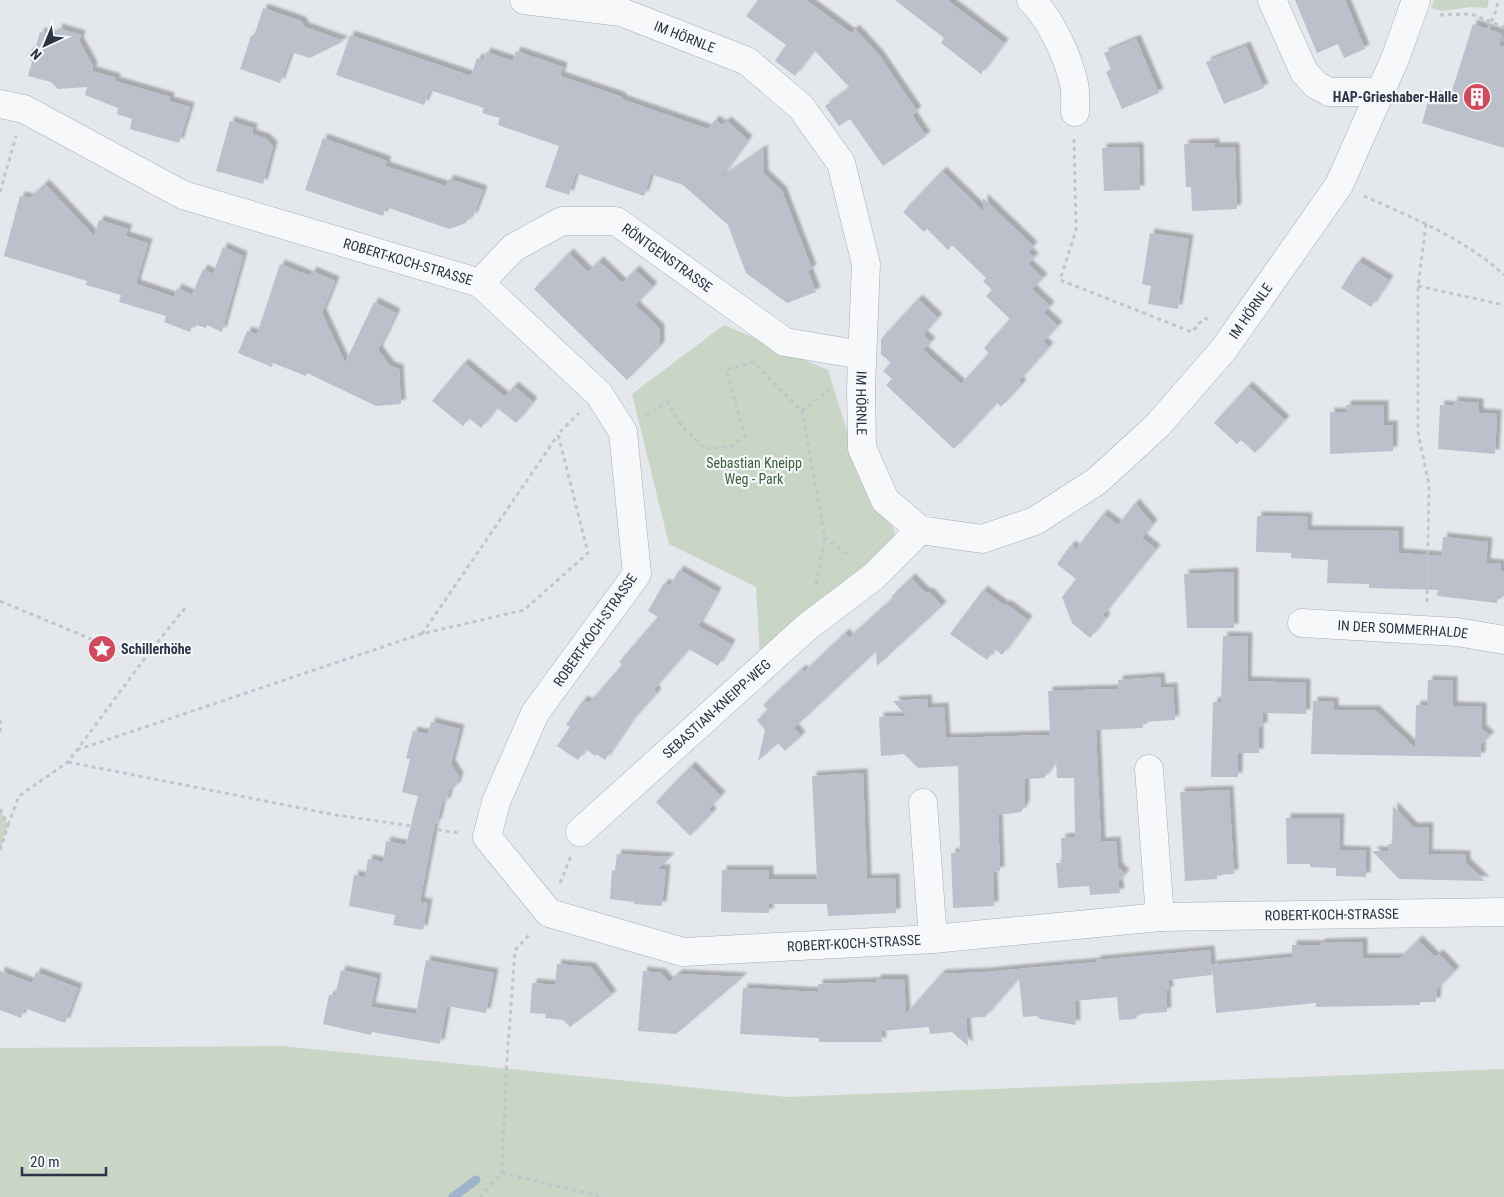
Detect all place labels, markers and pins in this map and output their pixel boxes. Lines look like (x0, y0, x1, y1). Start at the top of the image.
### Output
building icon: HAP-Grieshaber-Halle (1462, 82, 1492, 112)
place label: HAP-Grieshaber-Halle (1333, 89, 1458, 105)
place icon: Schillerhöhe (87, 634, 117, 664)
place label: Schillerhöhe (121, 641, 192, 657)

